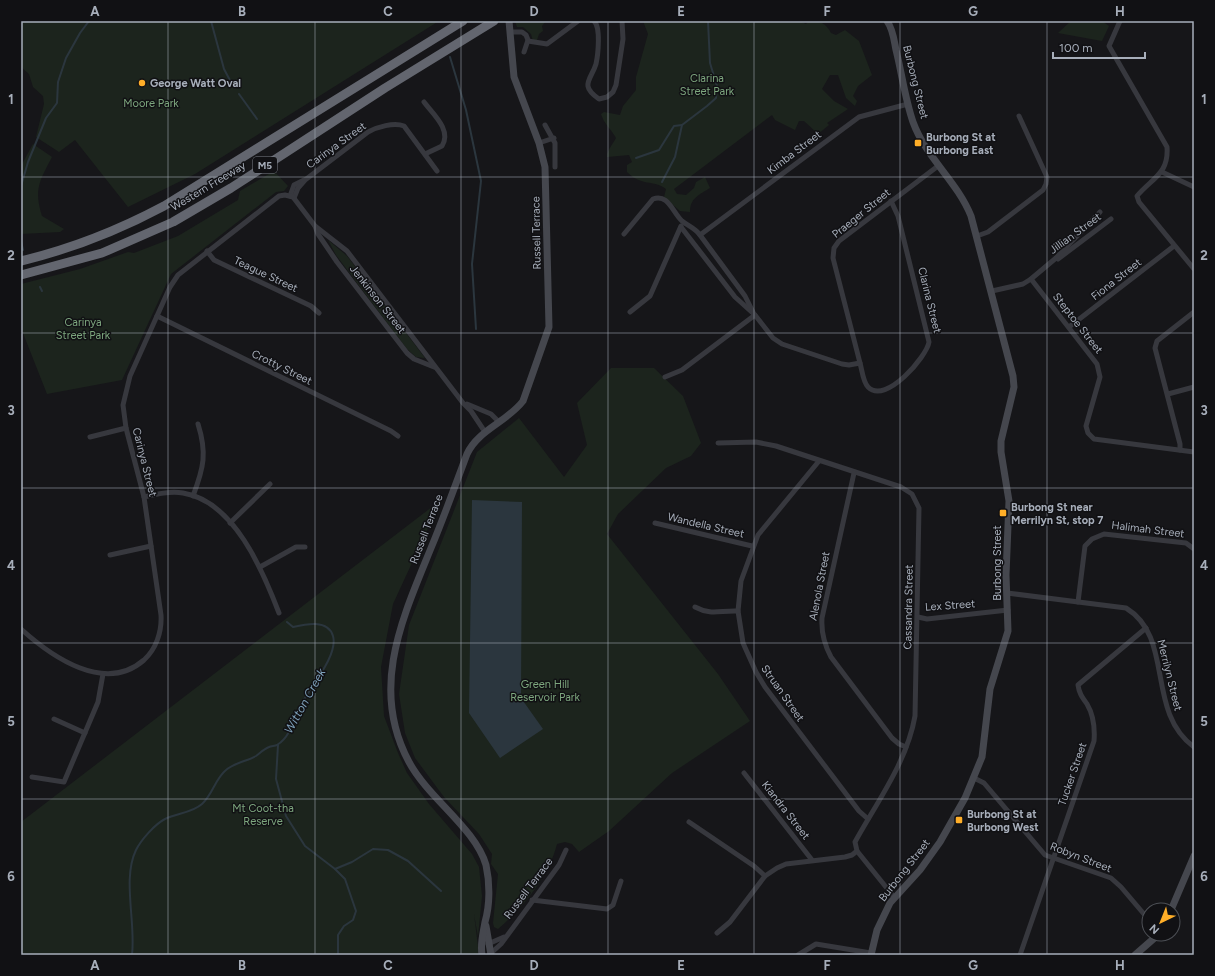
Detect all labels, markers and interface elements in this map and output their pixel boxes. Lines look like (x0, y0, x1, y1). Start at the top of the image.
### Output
text: A (90, 4, 100, 19)
text: B (238, 4, 246, 19)
text: C (383, 4, 393, 19)
text: D (529, 4, 539, 19)
text: E (677, 4, 685, 19)
text: F (823, 4, 831, 19)
text: G (968, 4, 978, 19)
text: H (1115, 4, 1125, 19)
scale bar (1053, 34, 1145, 60)
text: 100 m (1059, 41, 1093, 55)
street label: Burbong Street (900, 44, 931, 120)
park label: Clarina Street Park (680, 72, 735, 98)
place label: George Watt Oval (150, 77, 241, 90)
marker: George Watt Oval (137, 78, 147, 88)
text: 1 (8, 92, 14, 107)
text: 1 (1201, 92, 1207, 107)
park label: Moore Park (123, 97, 179, 110)
street label: Carinya Street (304, 119, 369, 171)
street label: Kimba Street (765, 128, 824, 177)
place label: Burbong St at Burbong East (926, 131, 996, 157)
marker: Burbong St at Burbong East (913, 138, 923, 148)
road number: M5 (253, 157, 277, 173)
street label: Western Freeway (168, 159, 248, 214)
street label: Praeger Street (829, 186, 893, 241)
street label: Russell Terrace (529, 196, 544, 270)
street label: Jillian Street (1047, 210, 1104, 257)
text: 2 (7, 248, 15, 263)
text: 2 (1200, 248, 1208, 263)
street label: Teague Street (232, 254, 300, 295)
street label: Fiona Street (1089, 256, 1144, 303)
street label: Jenkinson Street (347, 263, 408, 336)
street label: Clarina Street (915, 266, 944, 334)
street label: Steptoe Street (1050, 290, 1105, 356)
park label: Carinya Street Park (56, 316, 111, 342)
street label: Crotty Street (249, 347, 314, 388)
text: 3 (7, 403, 15, 418)
text: 3 (1200, 403, 1208, 418)
street label: Carinya Street (130, 426, 159, 498)
street label: Russell Terrace (407, 493, 446, 566)
place label: Burbong St near Merrilyn St, stop 7 (1011, 501, 1103, 527)
marker: Burbong St near Merrilyn St, stop 7 (998, 508, 1008, 518)
street label: Wandella Street (666, 510, 745, 541)
street label: Halimah Street (1111, 519, 1185, 540)
street label: Burbong Street (991, 525, 1004, 601)
street label: Alenola Street (806, 551, 833, 622)
text: 4 (7, 558, 15, 573)
text: 4 (1200, 558, 1208, 573)
street label: Cassandra Street (901, 564, 916, 650)
street label: Lex Street (924, 597, 976, 614)
street label: Merrilyn Street (1154, 638, 1185, 712)
street label: Struan Street (758, 663, 807, 724)
water label: Witton Creek (281, 665, 329, 736)
park label: Green Hill Reservoir Park (510, 678, 580, 704)
text: 5 (7, 714, 15, 729)
text: 5 (1200, 714, 1208, 729)
street label: Tucker Street (1056, 741, 1089, 808)
street label: Kiandra Street (759, 779, 812, 842)
park label: Mt Coot-tha Reserve (232, 802, 294, 828)
place label: Burbong St at Burbong West (967, 808, 1039, 834)
marker: Burbong St at Burbong West (954, 815, 964, 825)
street label: Burbong Street (876, 837, 933, 904)
street label: Robyn Street (1048, 840, 1113, 875)
street label: Russell Terrace (501, 855, 556, 921)
text: 6 (7, 869, 15, 884)
text: 6 (1200, 869, 1208, 884)
north arrow (1141, 902, 1181, 942)
text: N (1147, 921, 1162, 937)
text: A (90, 958, 100, 973)
text: B (238, 958, 246, 973)
text: C (383, 958, 393, 973)
text: D (529, 958, 539, 973)
text: E (677, 958, 685, 973)
text: F (823, 958, 831, 973)
text: G (968, 958, 978, 973)
text: H (1115, 958, 1125, 973)

